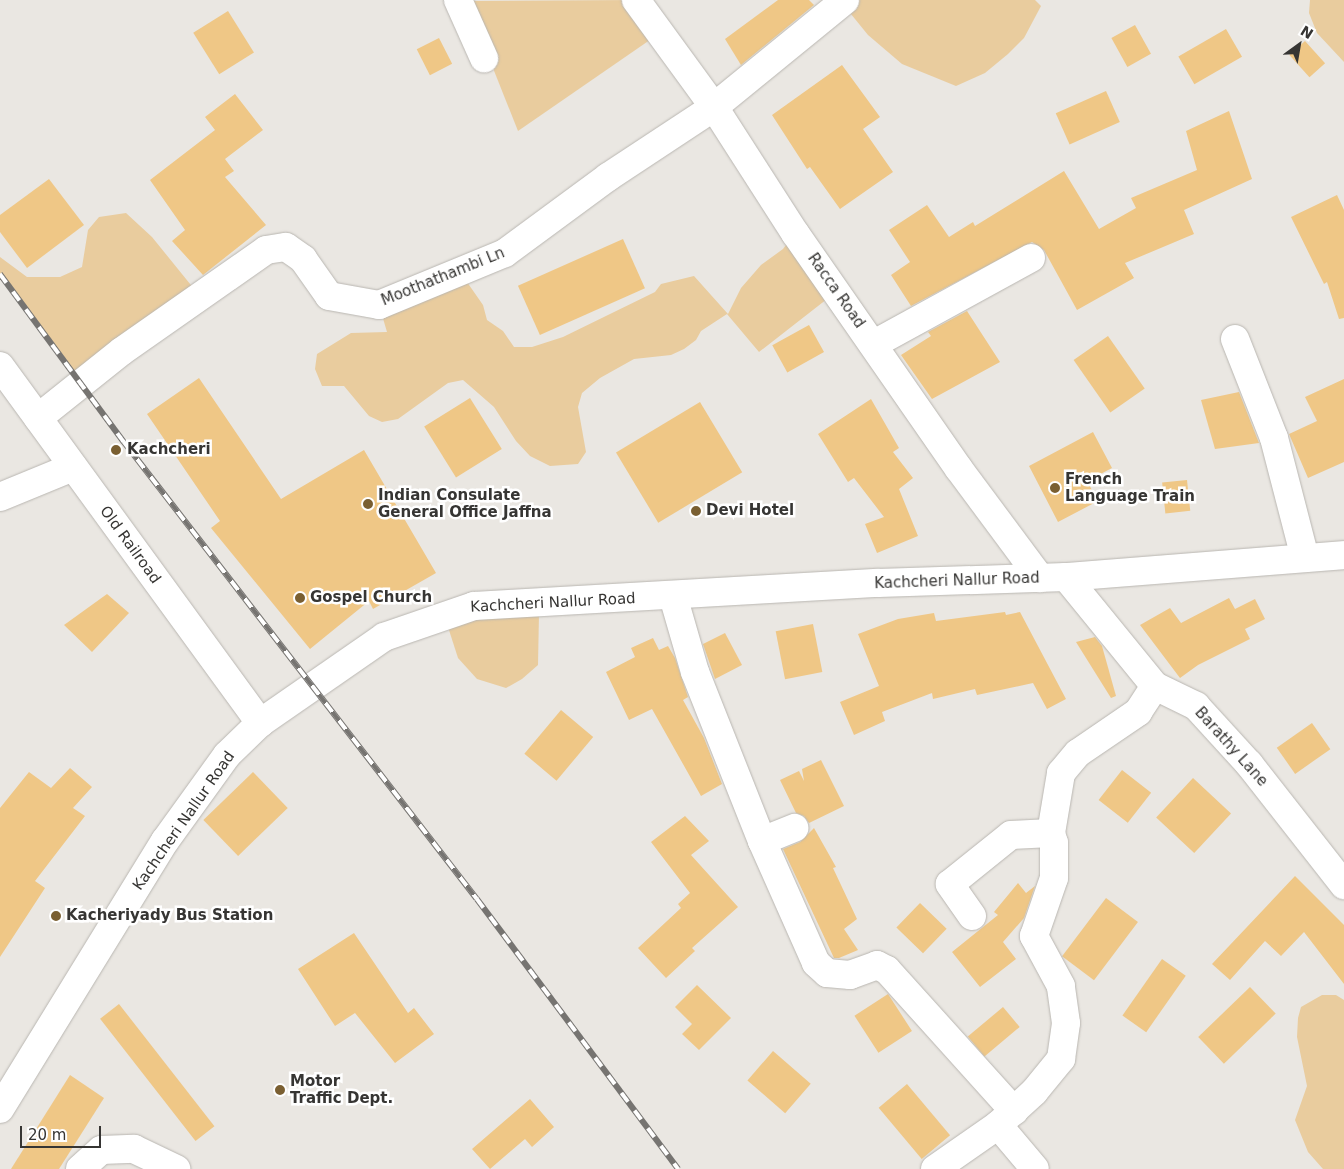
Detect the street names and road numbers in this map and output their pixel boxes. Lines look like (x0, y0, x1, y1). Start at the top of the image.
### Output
street label: Moothathambi Ln (379, 244, 507, 310)
street label: Racca Road (804, 250, 868, 332)
street label: Old Railroad (96, 503, 164, 587)
street label: Kachcheri Nallur Road (874, 569, 1040, 593)
street label: Kachcheri Nallur Road (470, 590, 636, 616)
street label: Barathy Lane (1191, 704, 1271, 790)
street label: Kachcheri Nallur Road (129, 748, 239, 894)

